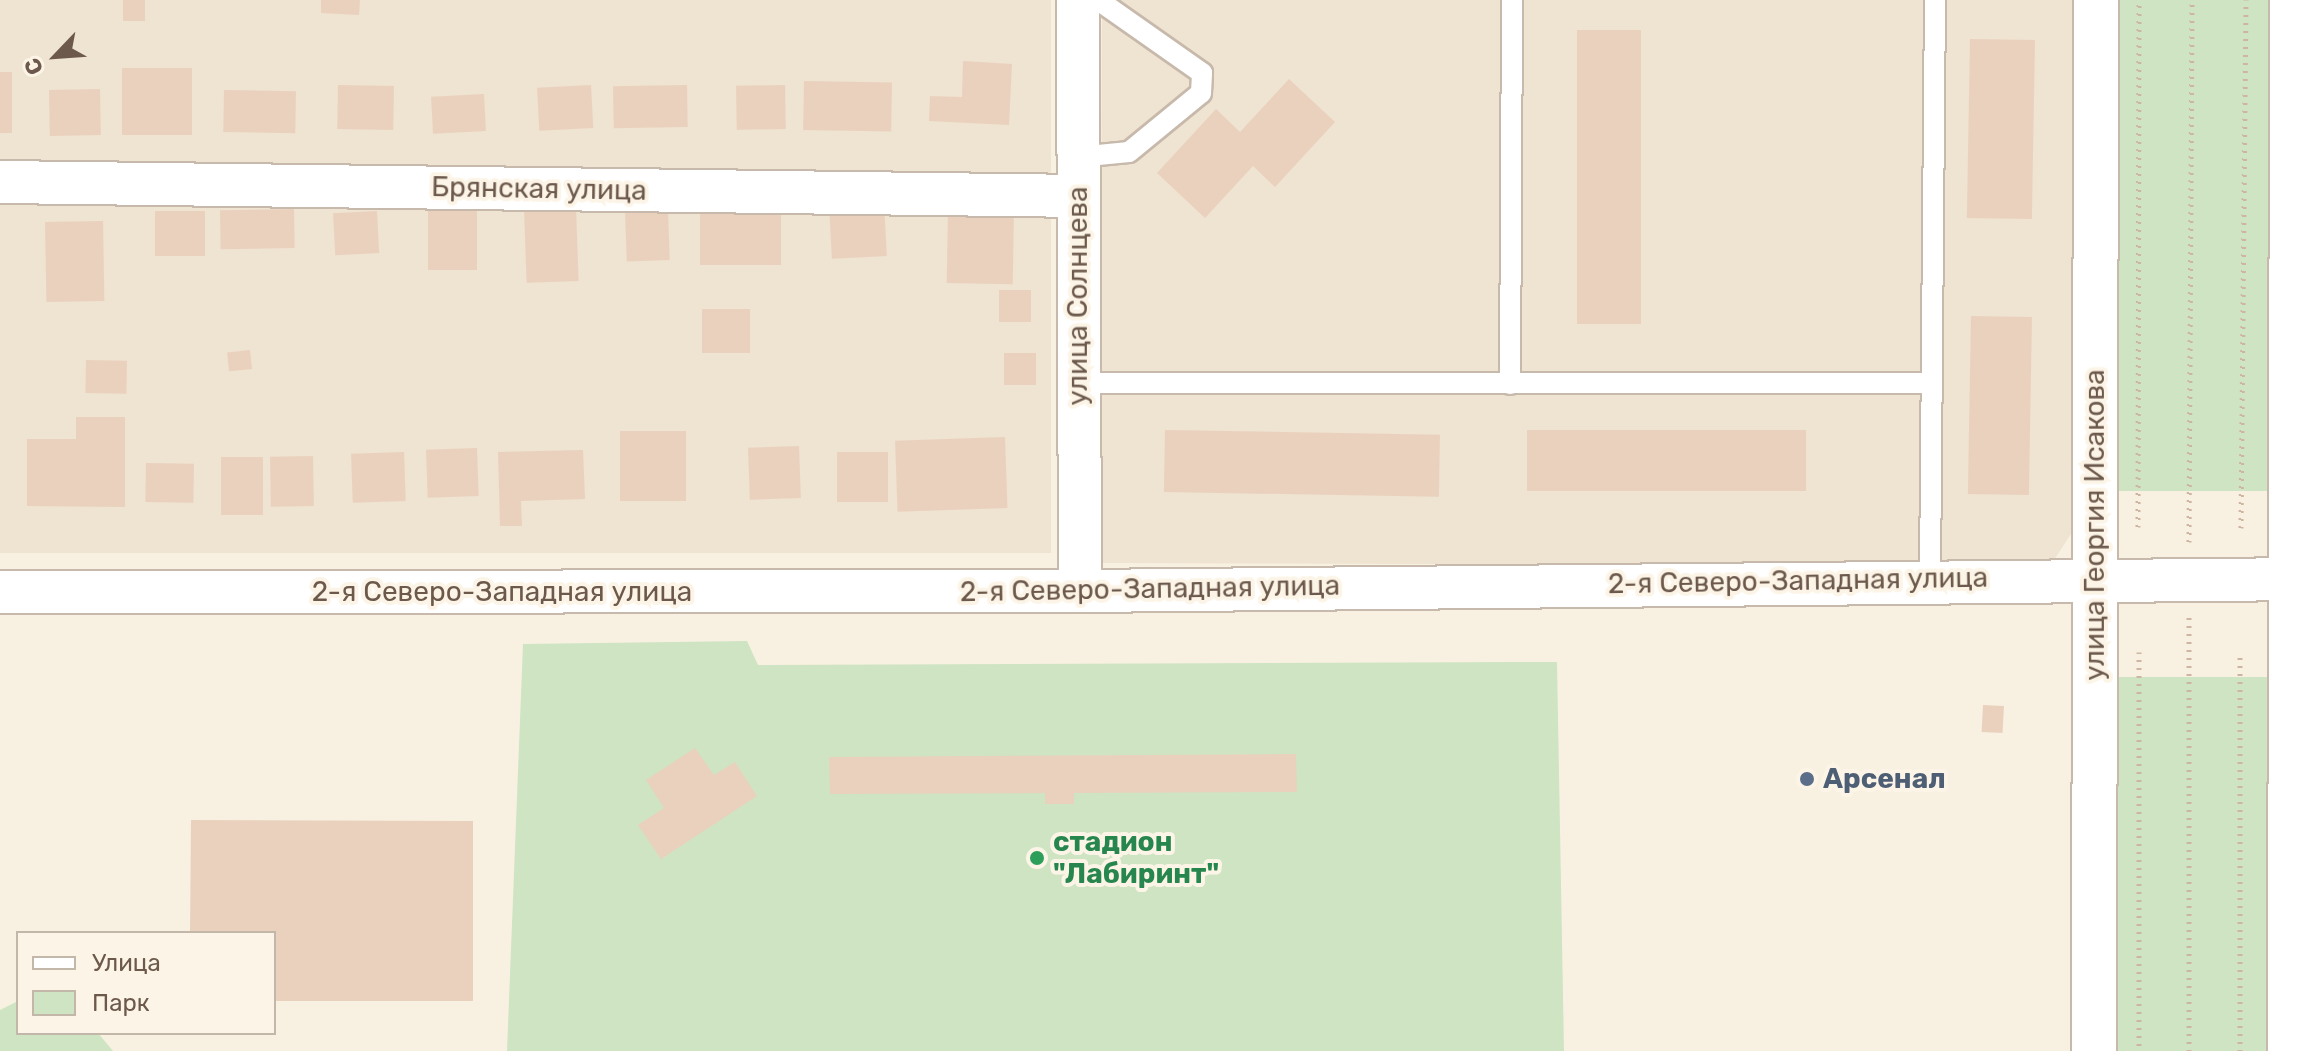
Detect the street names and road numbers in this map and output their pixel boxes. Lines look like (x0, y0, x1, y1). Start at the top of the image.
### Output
street label: Брянская улица (431, 170, 647, 208)
street label: улица Солнцева (1061, 186, 1095, 406)
street label: улица Георгия Исакова (2078, 369, 2112, 681)
street label: 2-я Северо-Западная улица (1608, 561, 1988, 601)
street label: 2-я Северо-Западная улица (960, 569, 1340, 609)
street label: 2-я Северо-Западная улица (312, 575, 692, 609)

